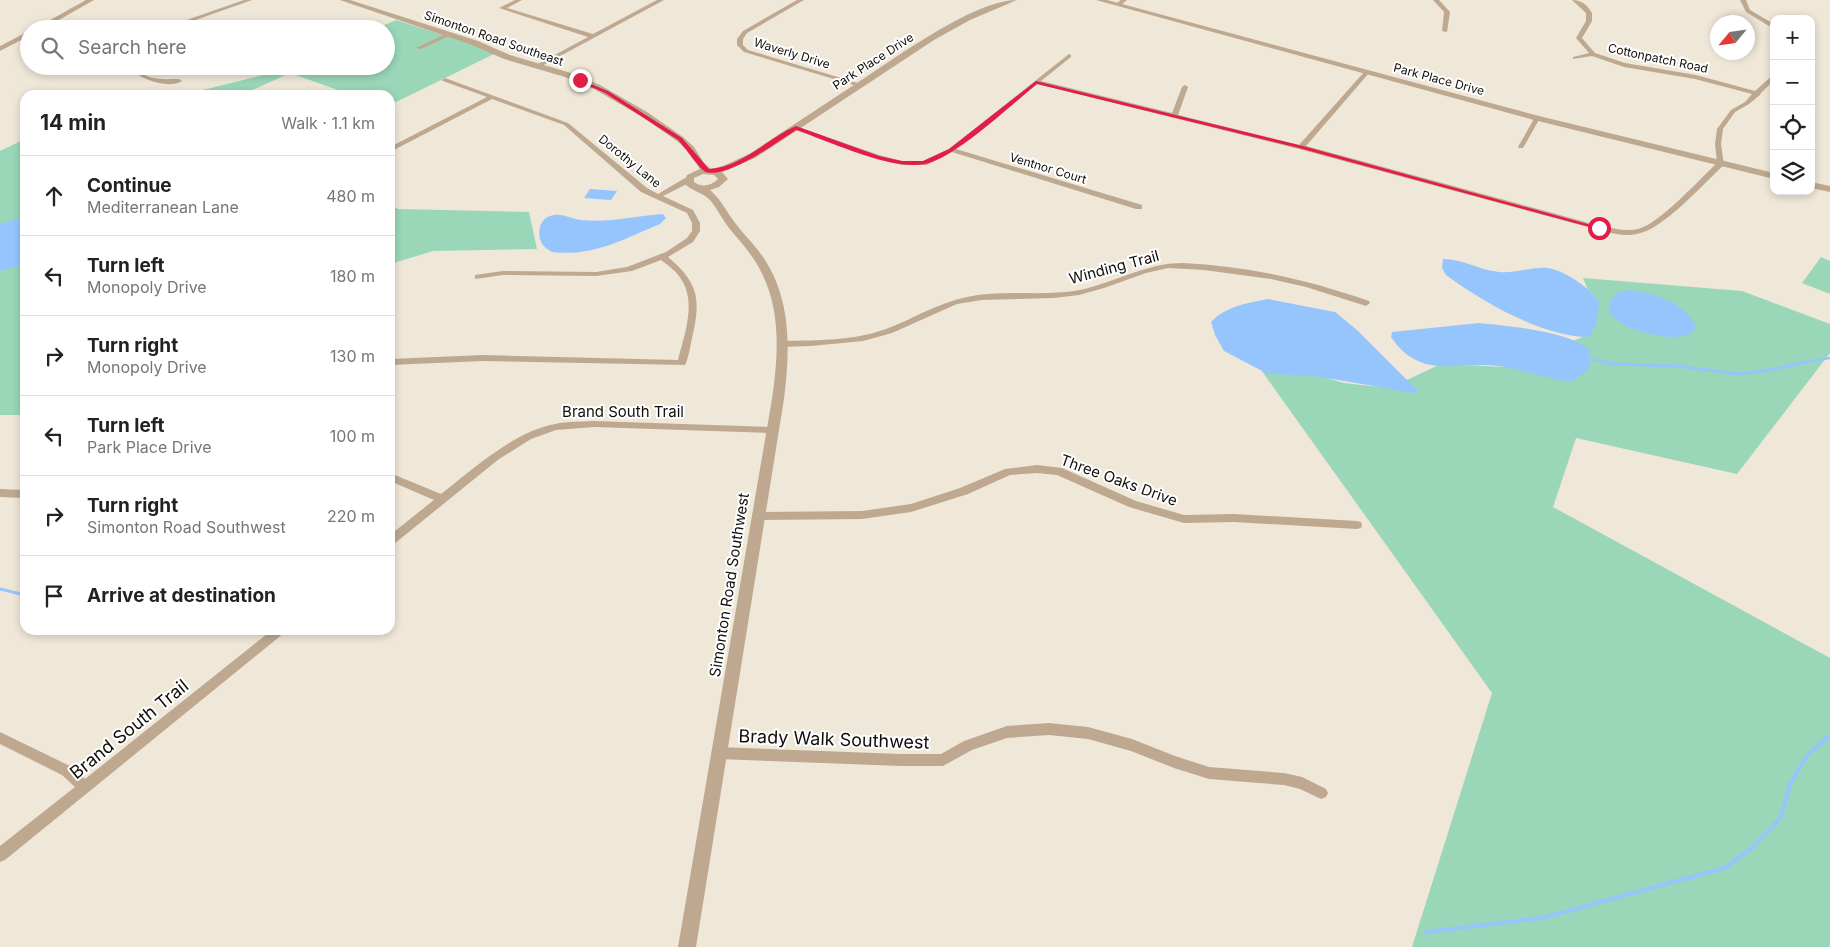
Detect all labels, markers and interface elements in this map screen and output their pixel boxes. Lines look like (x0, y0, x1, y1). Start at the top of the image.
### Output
street label: Simonton Road Southeast (422, 7, 566, 69)
north arrow (1710, 15, 1755, 60)
map controls (1770, 15, 1815, 195)
button: + (1770, 15, 1815, 60)
search box (20, 20, 395, 75)
street label: Park Place Drive (830, 29, 916, 93)
icon: search (38, 34, 66, 62)
street label: Waverly Drive (752, 34, 832, 72)
text: Search here (78, 36, 187, 59)
street label: Cottonpatch Road (1607, 40, 1709, 76)
street label: Park Place Drive (1392, 60, 1486, 98)
button: − (1770, 60, 1815, 105)
route end (569, 69, 592, 92)
button: locate (1770, 105, 1815, 150)
text: 14 min (40, 110, 106, 135)
text: Walk · 1.1 km (281, 113, 375, 133)
street label: Dorothy Lane (596, 131, 664, 191)
street label: Ventnor Court (1008, 149, 1088, 187)
button: layers (1770, 150, 1815, 195)
text: Continue (87, 174, 172, 197)
icon: ahead (40, 182, 68, 210)
text: 480 m (326, 186, 375, 206)
text: Mediterranean Lane (87, 197, 239, 217)
route start (1588, 217, 1611, 240)
street label: Winding Trail (1067, 246, 1161, 288)
text: Turn left (87, 254, 165, 277)
icon: left (40, 262, 68, 290)
text: 180 m (330, 266, 375, 286)
text: Monopoly Drive (87, 277, 207, 297)
text: Turn right (87, 334, 178, 357)
icon: right (40, 342, 68, 370)
text: 130 m (330, 346, 375, 366)
text: Monopoly Drive (87, 357, 207, 377)
street label: Brand South Trail (562, 402, 684, 421)
text: Turn left (87, 414, 165, 437)
icon: left (40, 422, 68, 450)
text: 100 m (330, 426, 375, 446)
text: Park Place Drive (87, 437, 212, 457)
street label: Three Oaks Drive (1058, 450, 1180, 510)
street label: Simonton Road Southwest (705, 491, 753, 679)
text: Turn right (87, 494, 178, 517)
icon: right (40, 502, 68, 530)
text: 220 m (327, 506, 375, 526)
text: Simonton Road Southwest (87, 517, 286, 537)
icon: arrive (40, 582, 68, 610)
text: Arrive at destination (87, 584, 276, 607)
street label: Brand South Trail (66, 675, 192, 783)
street label: Brady Walk Southwest (738, 725, 930, 753)

